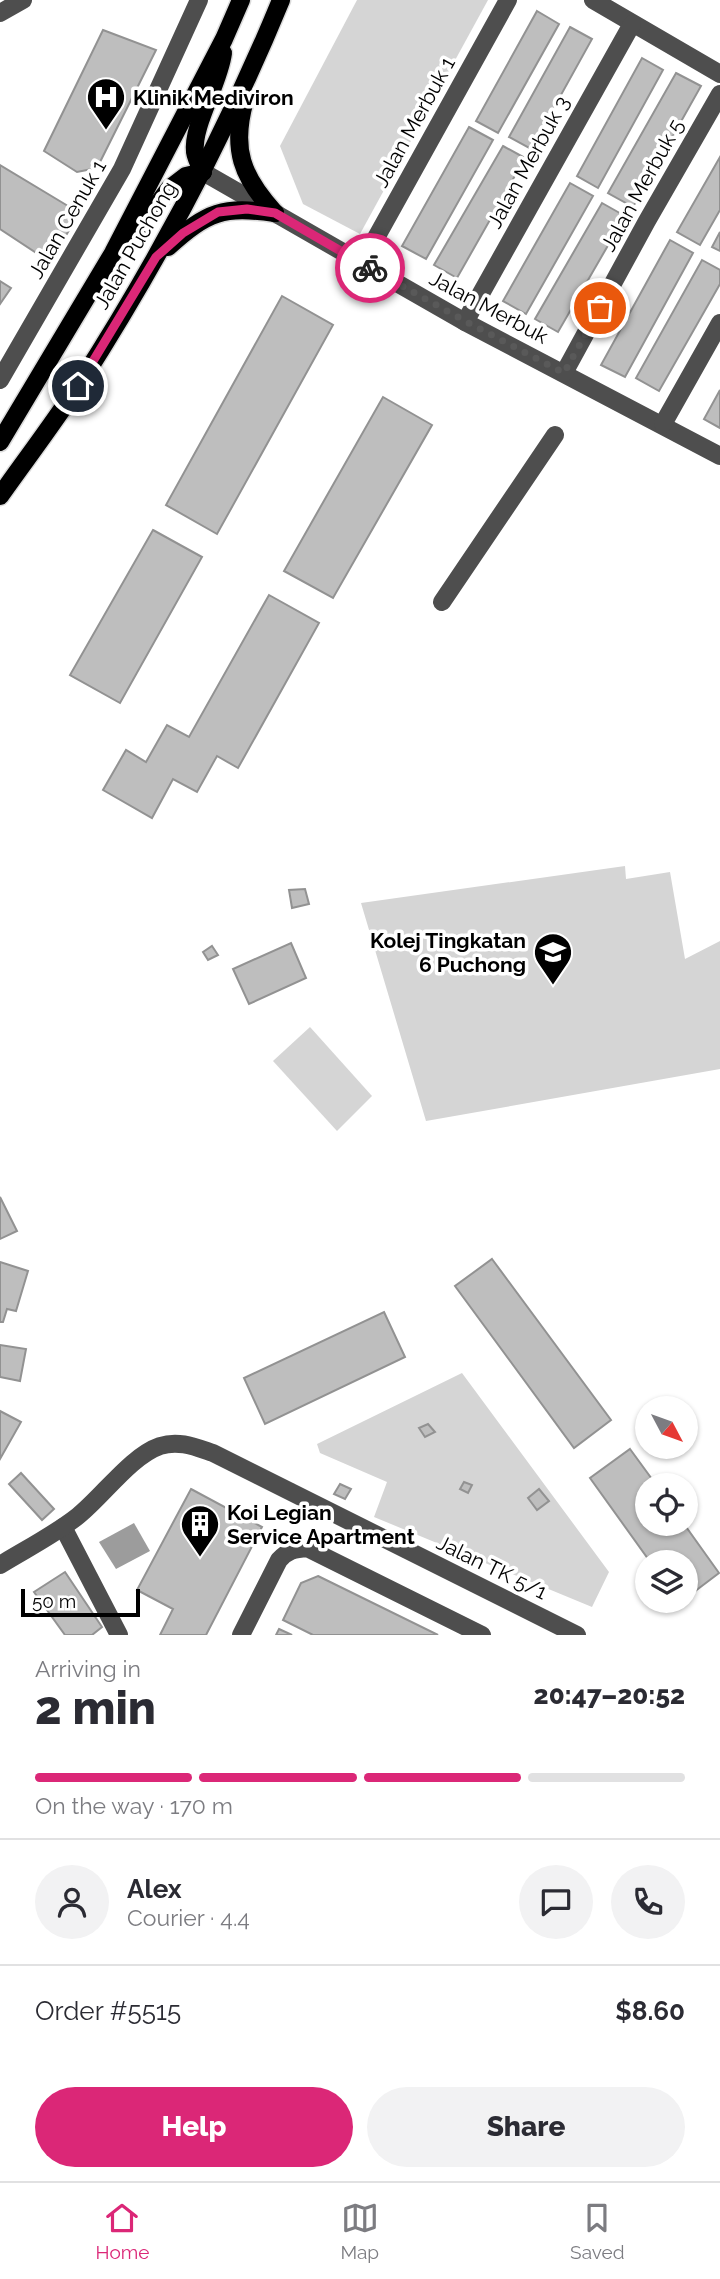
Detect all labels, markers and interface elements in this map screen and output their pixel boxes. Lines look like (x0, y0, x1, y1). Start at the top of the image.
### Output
street label: Jalan Merbuk 1 (368, 53, 460, 191)
hospital icon: Klinik Mediviron (85, 76, 127, 131)
place label: Klinik Mediviron (133, 85, 294, 110)
street label: Jalan Merbuk 3 (481, 92, 575, 232)
street label: Jalan Merbuk 5 (595, 114, 689, 256)
street label: Jalan Cenuk 1 (23, 155, 111, 283)
street label: Jalan Puchong (88, 177, 182, 313)
courier (335, 233, 405, 303)
icon: bike (351, 249, 389, 287)
street label: Jalan Merbuk (425, 265, 553, 349)
pin (570, 278, 630, 338)
icon: bag (581, 289, 619, 327)
pin (48, 356, 108, 416)
icon: home (59, 367, 97, 405)
place label: Kolej Tingkatan 6 Puchong (370, 928, 526, 977)
school or university icon: Kolej Tingkatan 6 Puchong (532, 931, 574, 986)
north arrow (635, 1396, 698, 1460)
map controls (635, 1396, 698, 1613)
button: locate (635, 1473, 698, 1536)
place label: Koi Legian Service Apartment (227, 1500, 415, 1549)
building icon: Koi Legian Service Apartment (179, 1503, 221, 1558)
street label: Jalan TK 5/1 (433, 1530, 551, 1604)
button: layers (635, 1550, 698, 1613)
scale bar (21, 1586, 140, 1618)
text: 50 m (32, 1590, 76, 1612)
text: Arriving in (35, 1655, 141, 1682)
text: 20:47–20:52 (534, 1680, 685, 1710)
text: 2 min (35, 1681, 156, 1735)
text: On the way · 170 m (35, 1792, 233, 1819)
button: person (35, 1865, 109, 1939)
button: chat (519, 1865, 593, 1939)
button: phone (611, 1865, 685, 1939)
text: Alex (127, 1874, 182, 1904)
text: Courier · 4.4 (127, 1904, 250, 1931)
text: Order #5515 (35, 1996, 181, 2026)
text: $8.60 (615, 1996, 685, 2026)
button: Help (35, 2087, 353, 2167)
button: Share (367, 2087, 685, 2167)
tab: Home (96, 2199, 149, 2263)
tab: Map (340, 2199, 379, 2263)
tab: Saved (570, 2199, 624, 2263)

